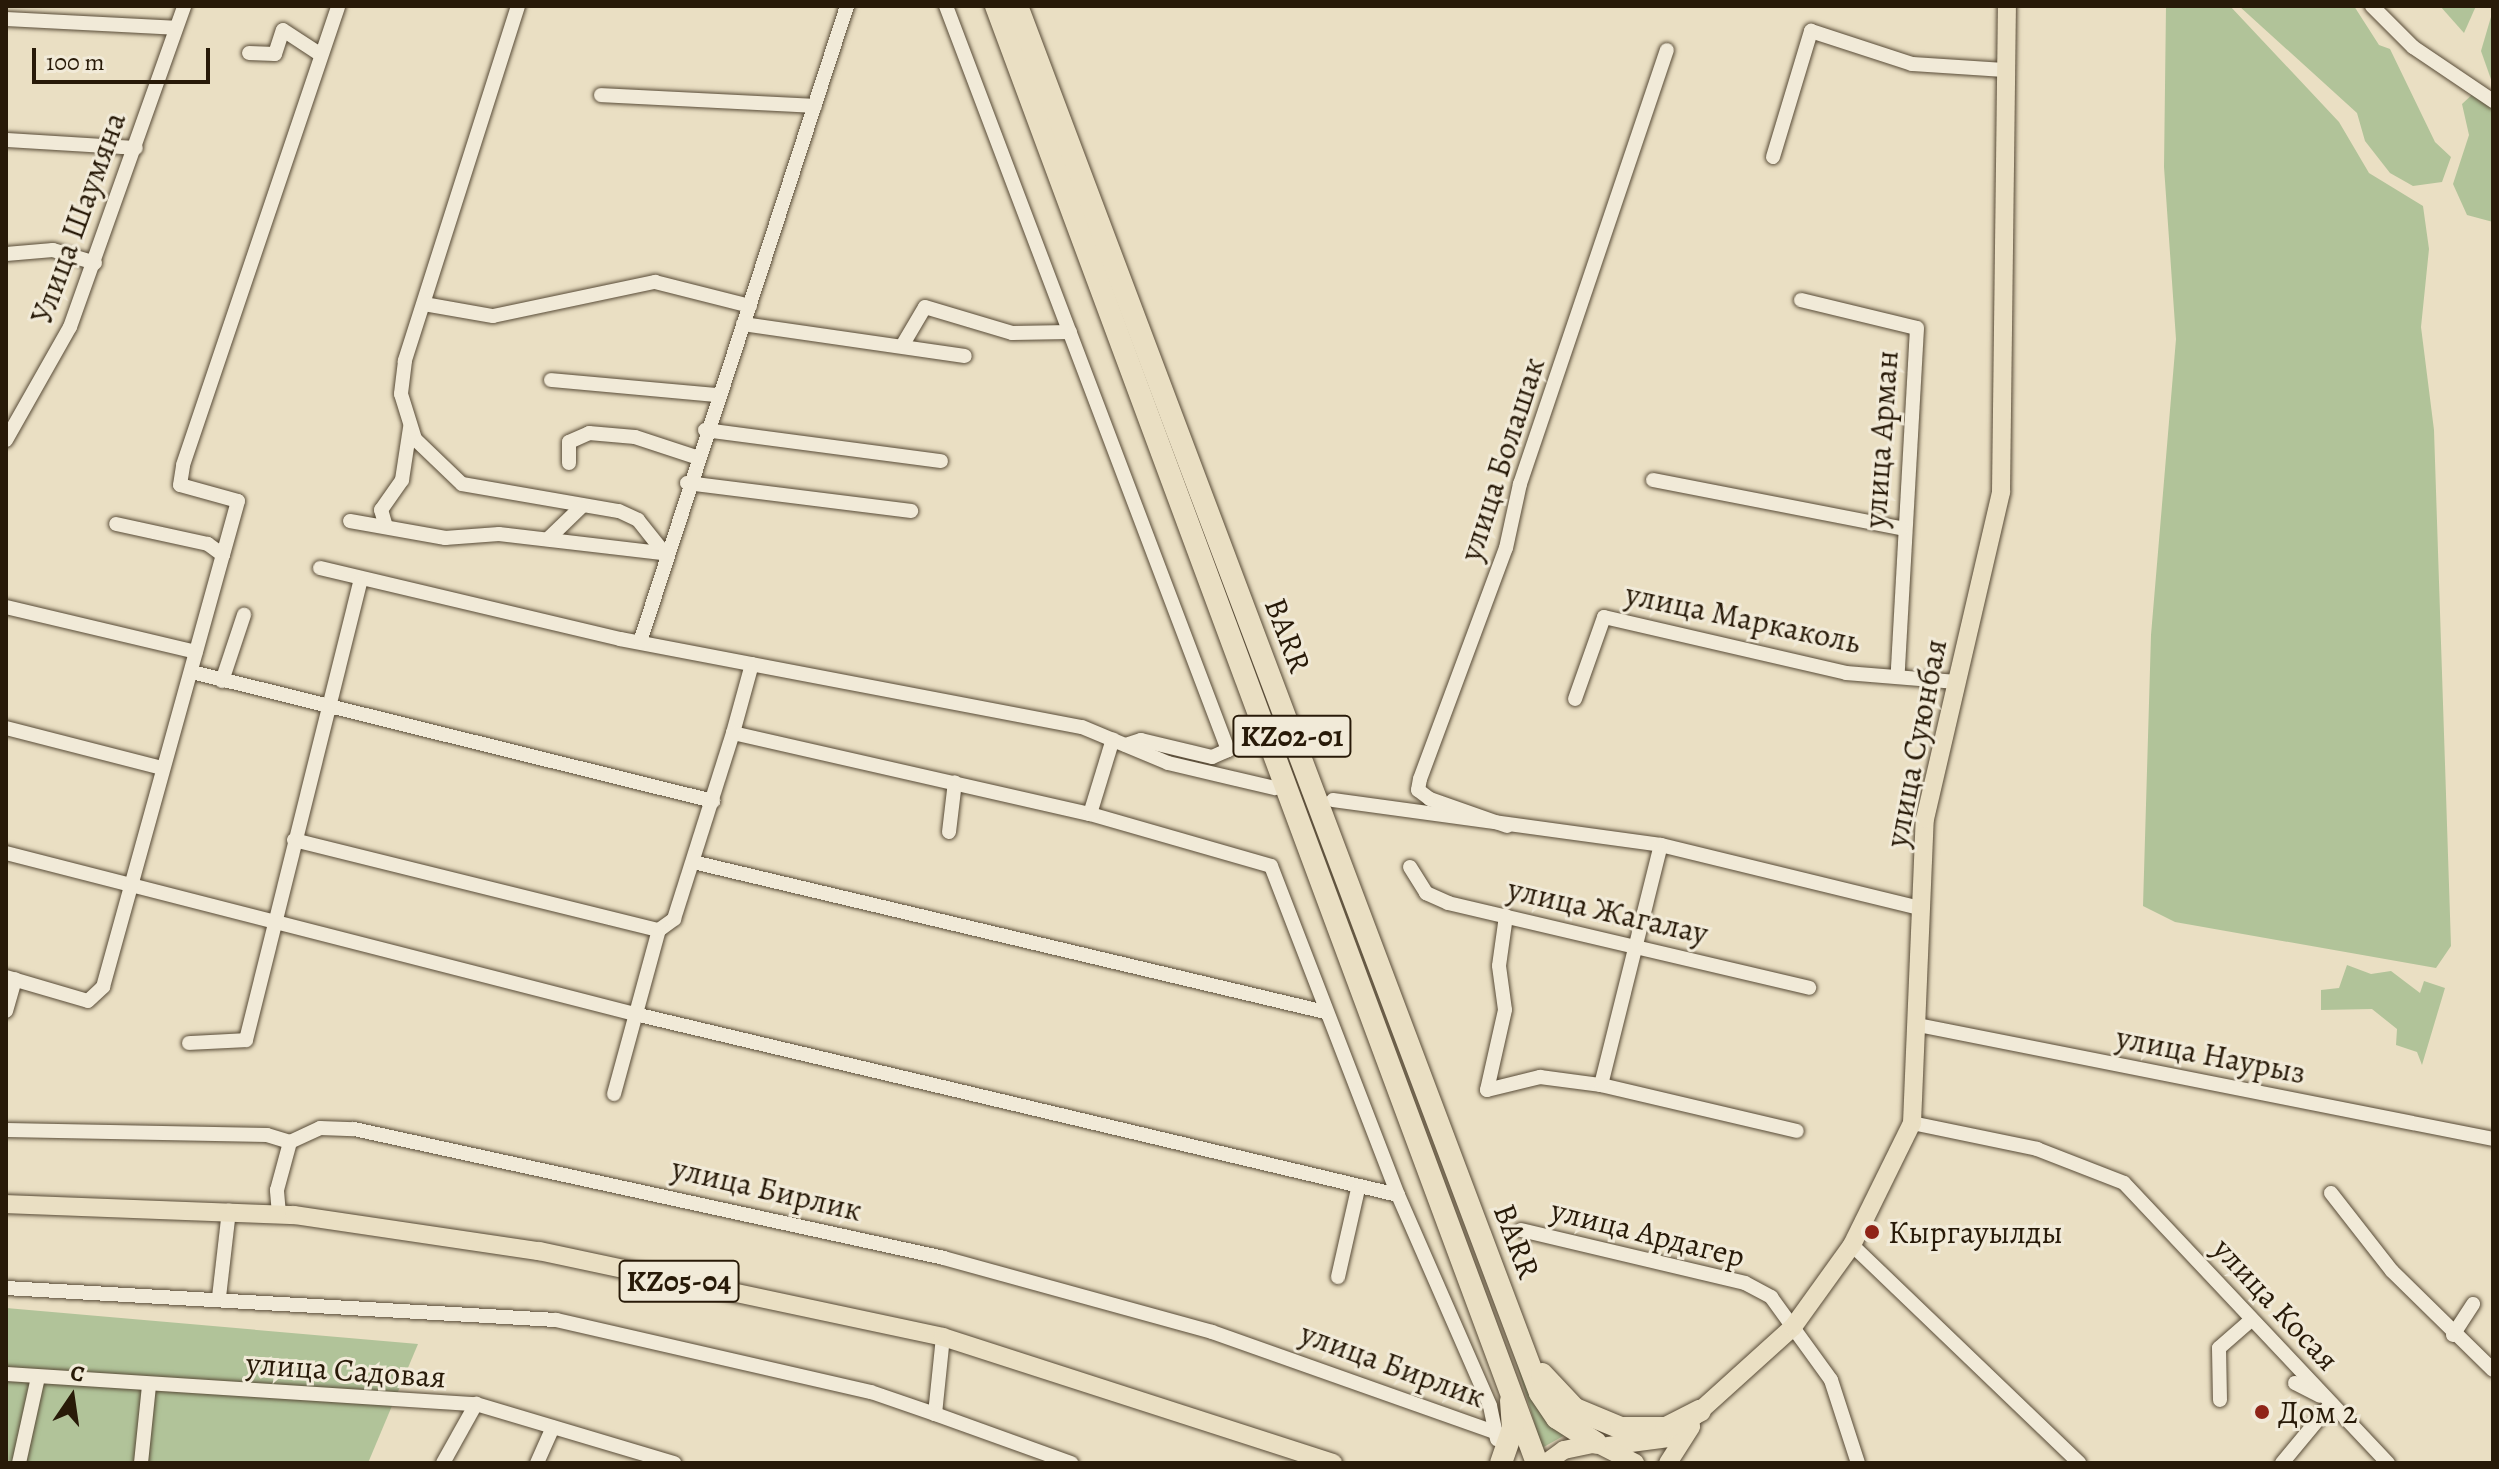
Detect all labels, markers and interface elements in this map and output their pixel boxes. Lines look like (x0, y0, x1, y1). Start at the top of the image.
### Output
scale bar (36, 32, 214, 82)
text: 100 m (46, 46, 105, 78)
street label: Улица Шаумяна (22, 107, 134, 329)
street label: улица Арман (1856, 349, 1906, 529)
street label: улица Болашак (1451, 352, 1553, 566)
street label: улица Маркаколь (1622, 574, 1864, 662)
street label: BARR (1256, 592, 1320, 678)
street label: улица Суюнбая (1877, 636, 1955, 850)
road number: KZ02-01 (1232, 710, 1352, 762)
street label: улица Жагалау (1504, 869, 1712, 953)
street label: улица Наурыз (2113, 1018, 2309, 1092)
street label: улица Бирлик (668, 1148, 866, 1230)
street label: улица Ардагер (1547, 1190, 1749, 1276)
street label: BARR (1485, 1198, 1549, 1284)
place label: Кыргауылды (1888, 1213, 2063, 1251)
marker: Кыргауылды (1863, 1223, 1881, 1241)
street label: улица Косая (2205, 1230, 2347, 1378)
road number: KZ05-04 (617, 1255, 741, 1307)
street label: улица Бирлик (1295, 1314, 1491, 1416)
street label: улица Садовая (245, 1344, 447, 1396)
north arrow (32, 1357, 112, 1437)
text: С (67, 1357, 87, 1390)
place label: Дом 2 (2278, 1393, 2358, 1431)
marker: Дом 2 (2253, 1403, 2271, 1421)

